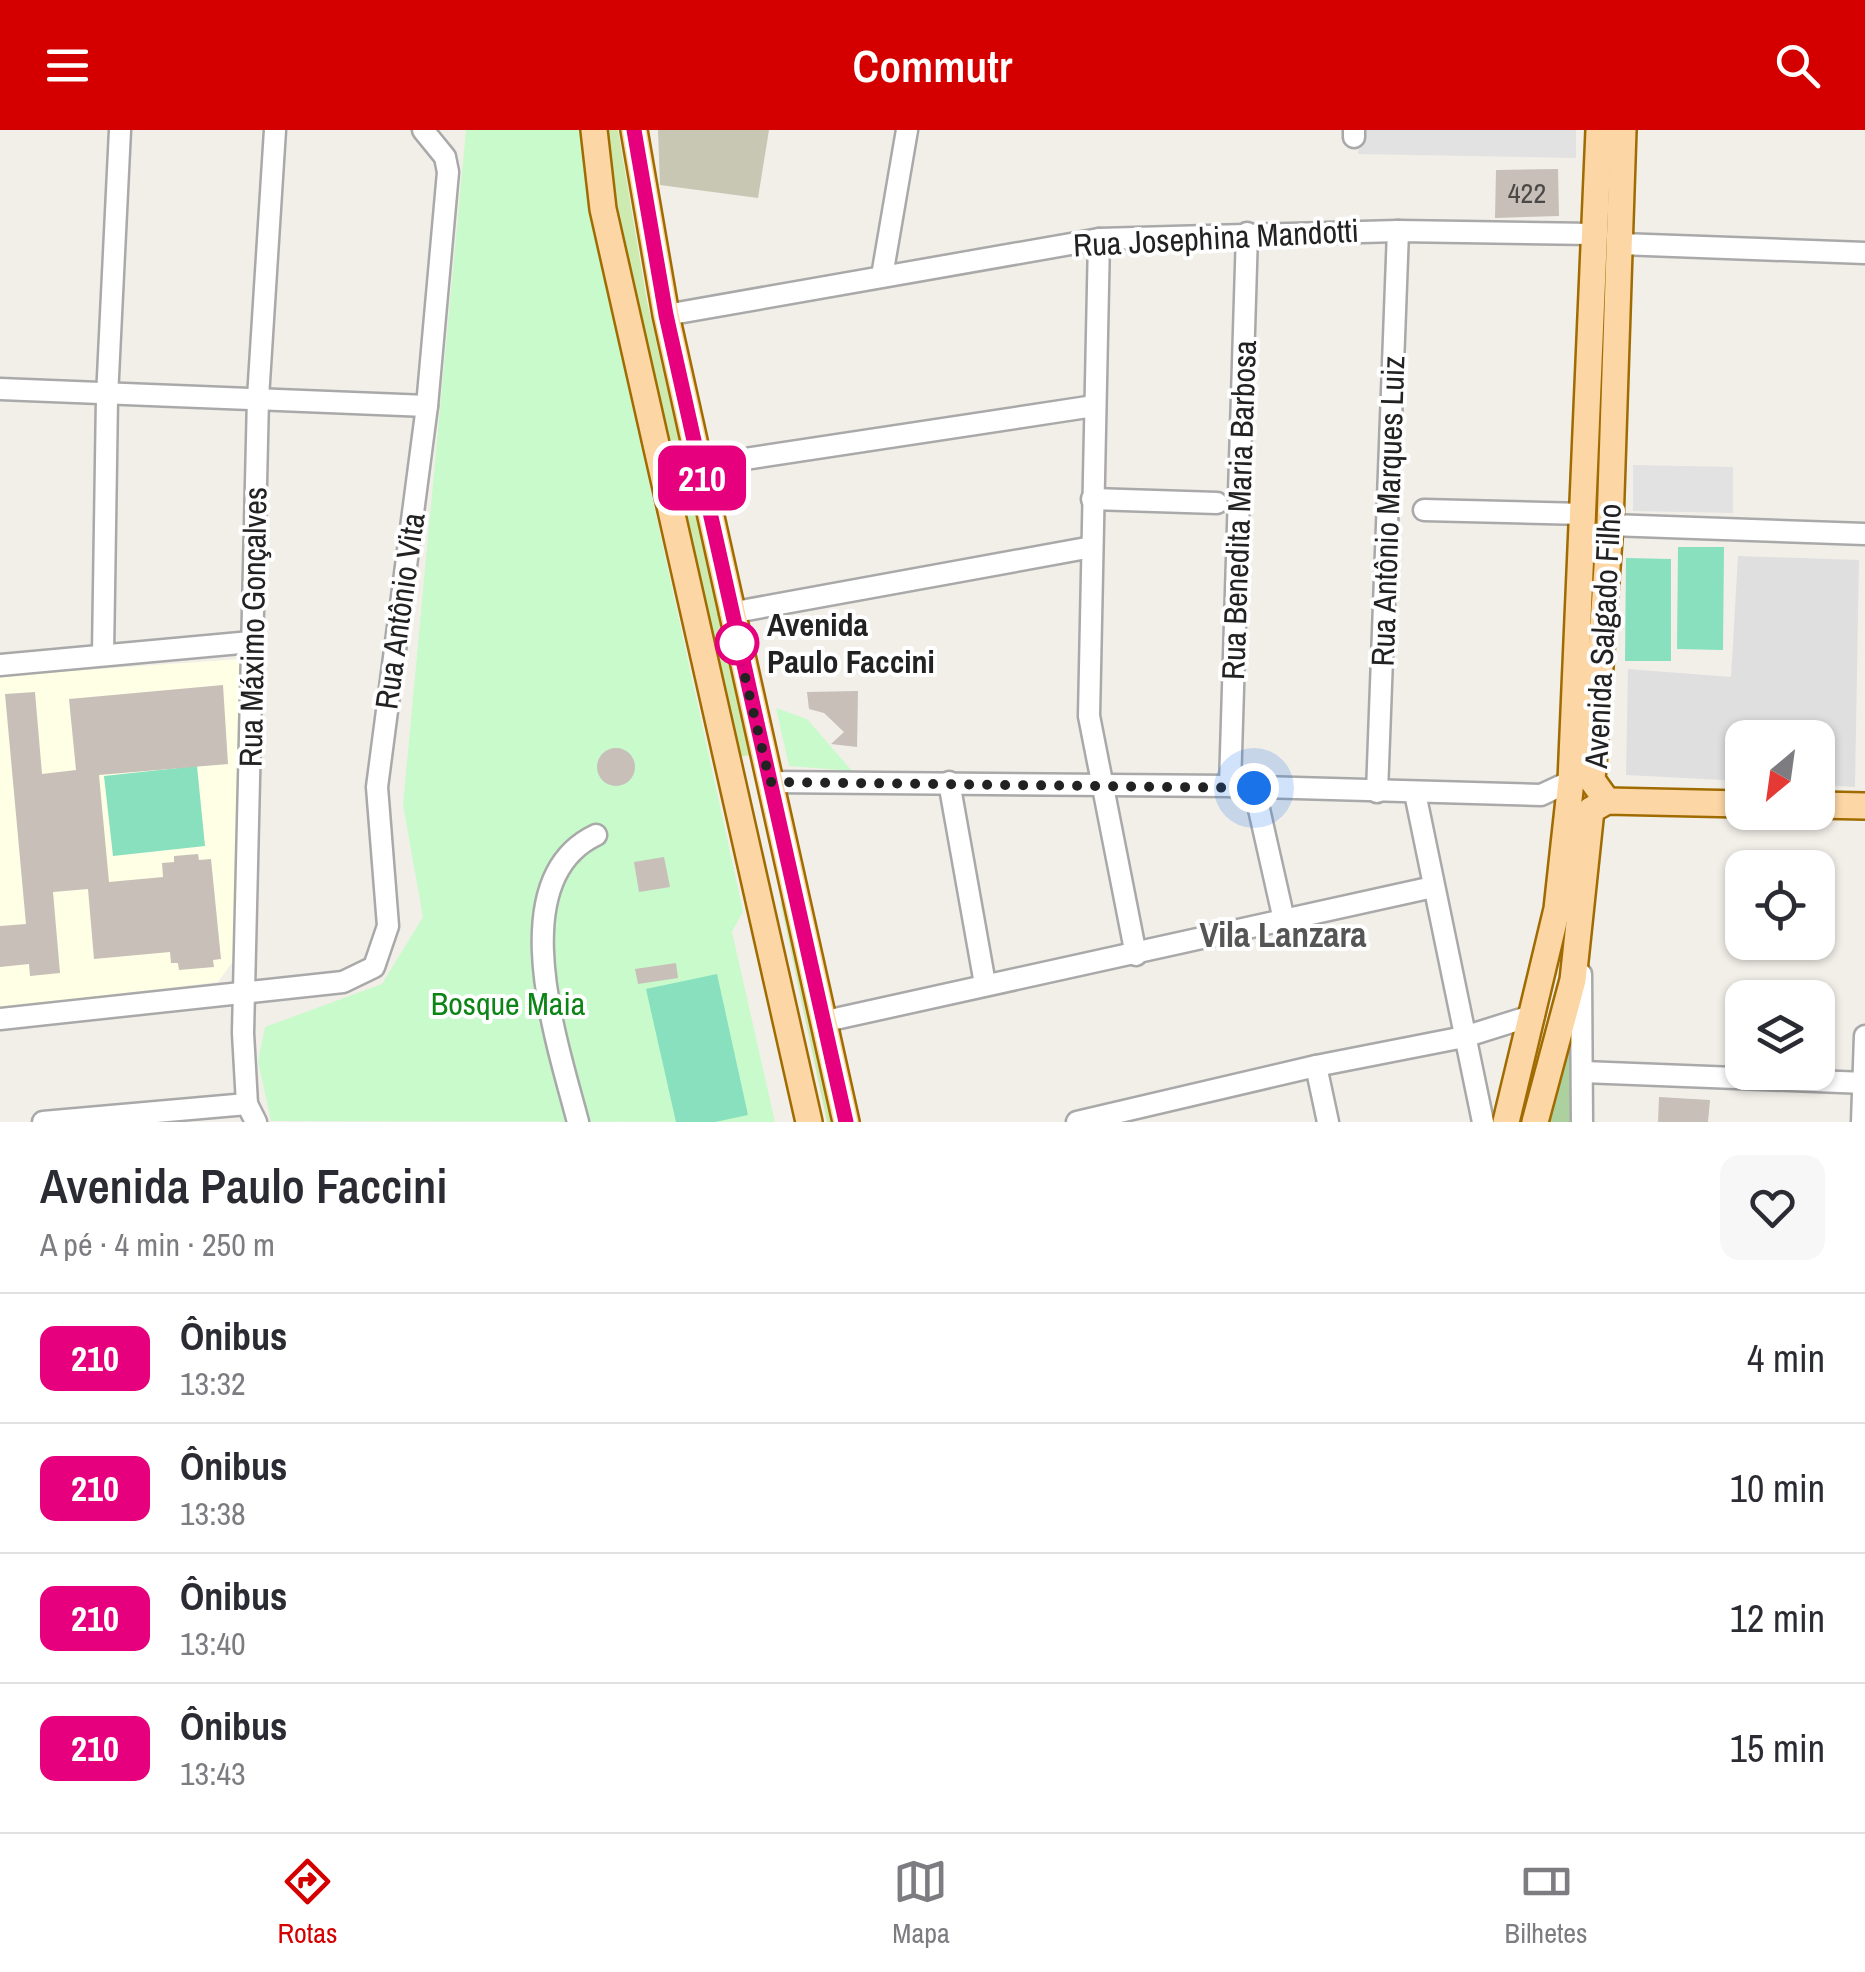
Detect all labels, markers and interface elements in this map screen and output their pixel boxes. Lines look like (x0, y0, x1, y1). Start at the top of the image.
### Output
text: Commutr (853, 35, 1012, 96)
icon: menu (40, 38, 95, 93)
icon: search (1770, 38, 1825, 93)
house number: 422 (1508, 174, 1546, 212)
street label: Rua Josephina Mandotti (1072, 209, 1360, 266)
street label: Rua Benedita Maria Barbosa (1211, 339, 1266, 681)
street label: Rua Antônio Marques Luiz (1361, 355, 1414, 667)
line badge: 210 (644, 446, 760, 510)
text: 210 (678, 455, 726, 502)
street label: Rua Máximo Gonçalves (229, 487, 276, 767)
street label: Avenida Salgado Filho (1574, 502, 1631, 770)
street label: Rua Antônio Vita (364, 510, 435, 712)
place label: Avenida Paulo Faccini (767, 603, 935, 683)
marker: Avenida Paulo Faccini (716, 622, 758, 664)
north arrow (1725, 720, 1835, 830)
map controls (1725, 720, 1835, 1090)
your location (1229, 763, 1279, 813)
button: locate (1725, 850, 1835, 960)
district label: Vila Lanzara (1199, 911, 1367, 958)
button: layers (1725, 980, 1835, 1090)
park label: Bosque Maia (431, 982, 586, 1025)
text: Avenida Paulo Faccini (40, 1153, 447, 1218)
button: heart (1720, 1155, 1825, 1260)
text: A pé · 4 min · 250 m (40, 1223, 275, 1266)
text: Ônibus (180, 1311, 287, 1362)
text: 4 min (1747, 1333, 1825, 1384)
text: 210 (71, 1335, 119, 1382)
text: 13:32 (180, 1362, 246, 1405)
text: Ônibus (180, 1441, 287, 1492)
text: 10 min (1730, 1463, 1825, 1514)
text: 210 (71, 1465, 119, 1512)
text: 13:38 (180, 1492, 246, 1535)
text: Ônibus (180, 1571, 287, 1622)
text: 12 min (1730, 1593, 1825, 1644)
text: 210 (71, 1595, 119, 1642)
text: 13:40 (180, 1622, 246, 1665)
text: Ônibus (180, 1701, 287, 1752)
text: 15 min (1730, 1723, 1825, 1774)
text: 210 (71, 1725, 119, 1772)
text: 13:43 (180, 1752, 246, 1795)
tab: Rotas (277, 1854, 337, 1952)
tab: Mapa (892, 1854, 950, 1952)
tab: Bilhetes (1505, 1854, 1588, 1952)

